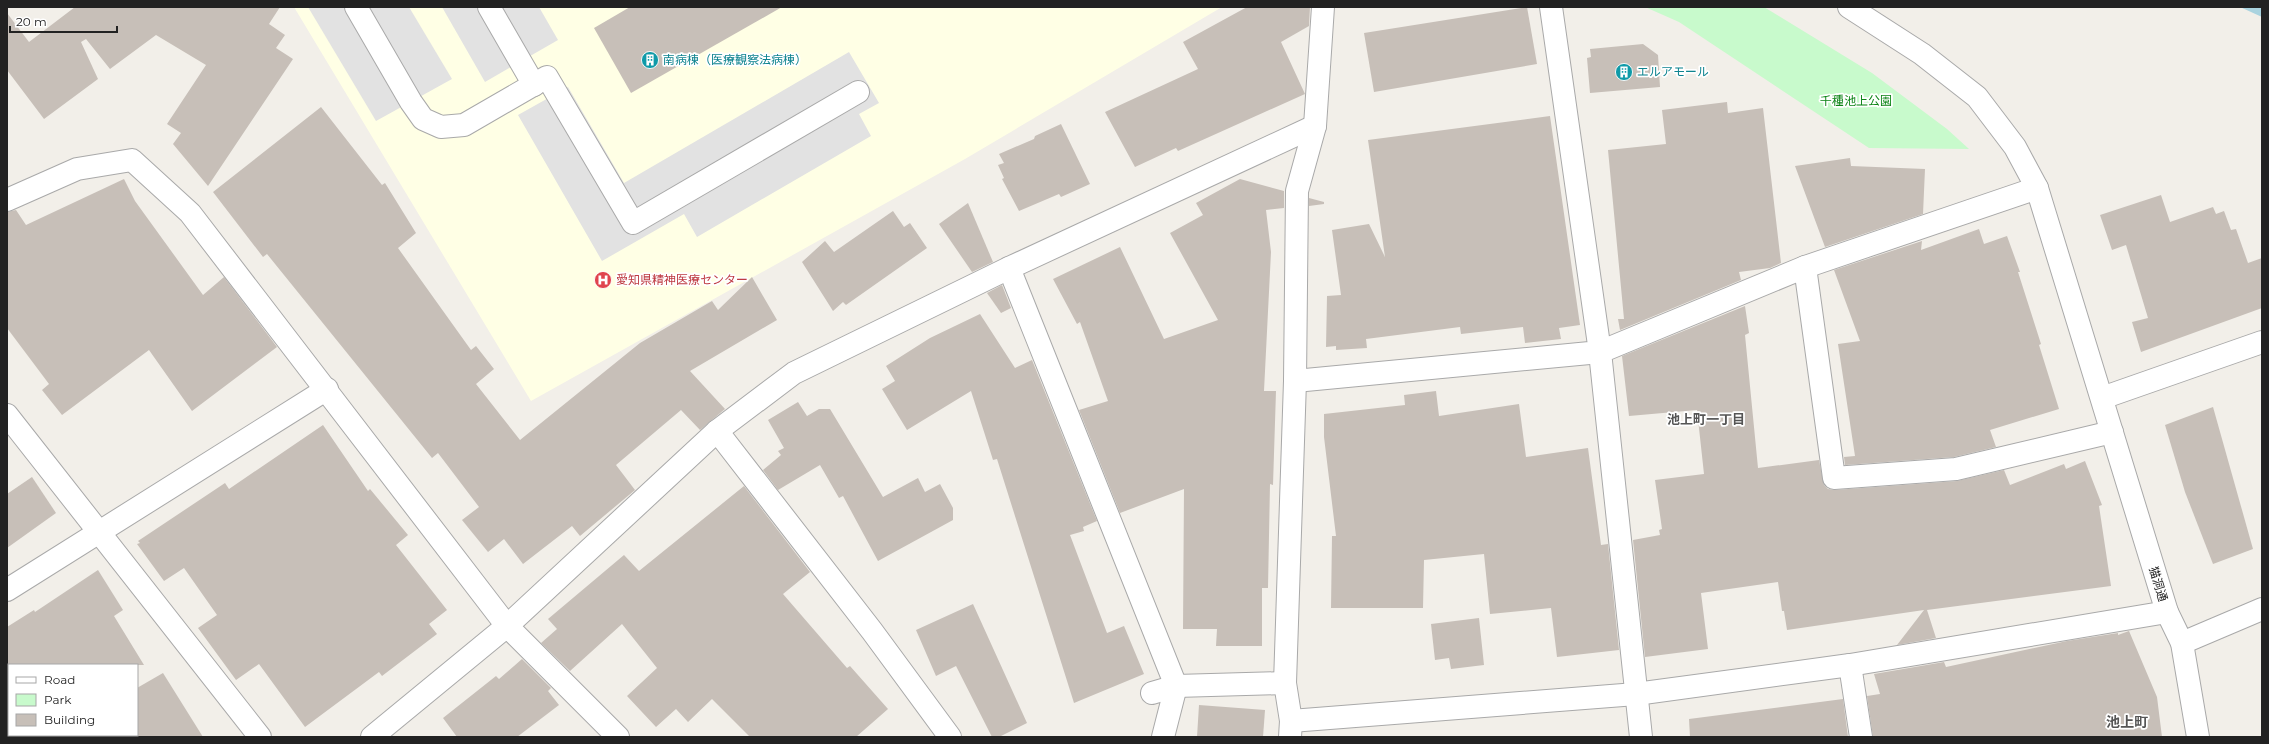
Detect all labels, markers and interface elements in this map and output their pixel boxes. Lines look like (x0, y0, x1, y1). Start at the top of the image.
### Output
scale bar (10, 8, 117, 34)
text: 20 m (16, 14, 47, 29)
building icon: 南病棟（医療観察法病棟） (640, 50, 660, 70)
place label: 南病棟（医療観察法病棟） (663, 52, 807, 67)
building icon: エルアモール (1614, 62, 1634, 82)
place label: エルアモール (1637, 64, 1709, 79)
park label: 千種池上公園 (1820, 93, 1892, 108)
hospital icon: 愛知県精神医療センター (593, 270, 613, 290)
place label: 愛知県精神医療センター (616, 272, 748, 287)
district label: 池上町一丁目 (1667, 411, 1745, 427)
street label: 猫洞通 (2146, 564, 2171, 603)
legend (8, 664, 138, 736)
text: Road (44, 672, 75, 687)
text: Park (44, 692, 72, 707)
text: Building (44, 712, 95, 727)
district label: 池上町 (2106, 713, 2148, 731)

